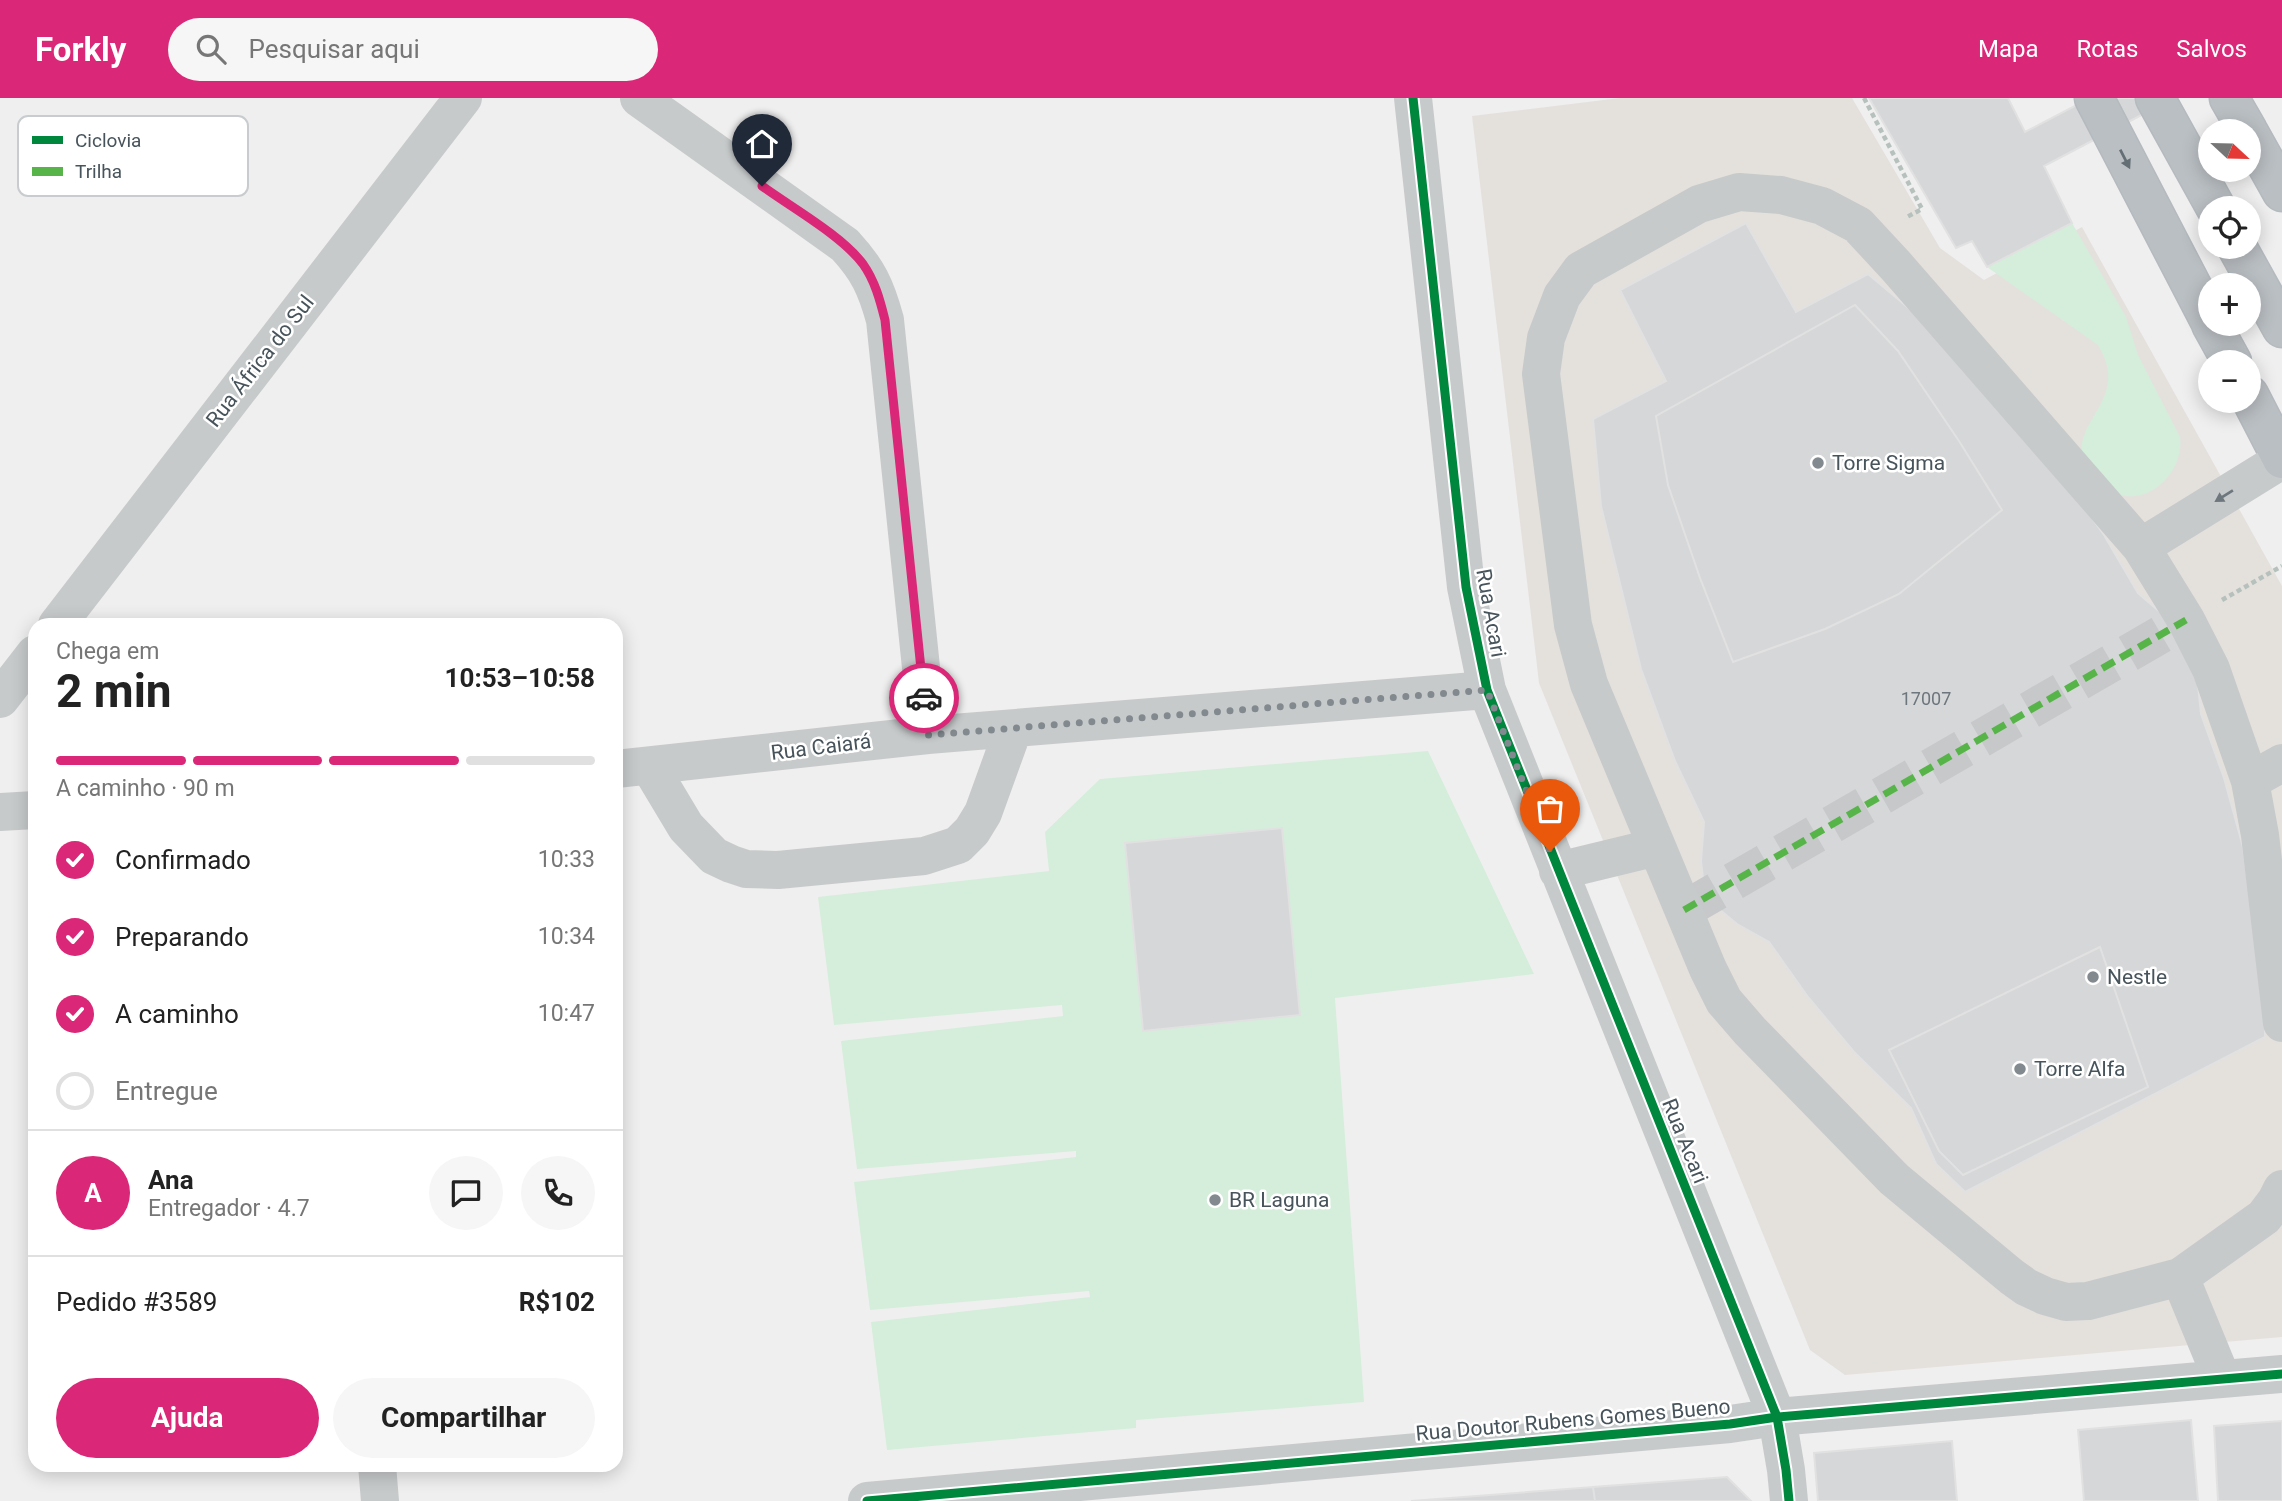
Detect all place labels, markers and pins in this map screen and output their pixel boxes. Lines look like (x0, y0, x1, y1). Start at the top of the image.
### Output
pin (732, 114, 792, 186)
place label: Torre Sigma (1832, 451, 1945, 475)
marker: Torre Sigma (1810, 455, 1826, 471)
pin (1520, 779, 1580, 851)
place label: Nestle (2107, 965, 2167, 989)
marker: Nestle (2085, 969, 2101, 985)
place label: Torre Alfa (2034, 1057, 2125, 1081)
marker: Torre Alfa (2012, 1061, 2028, 1077)
place label: BR Laguna (1229, 1188, 1329, 1212)
marker: BR Laguna (1207, 1192, 1223, 1208)

